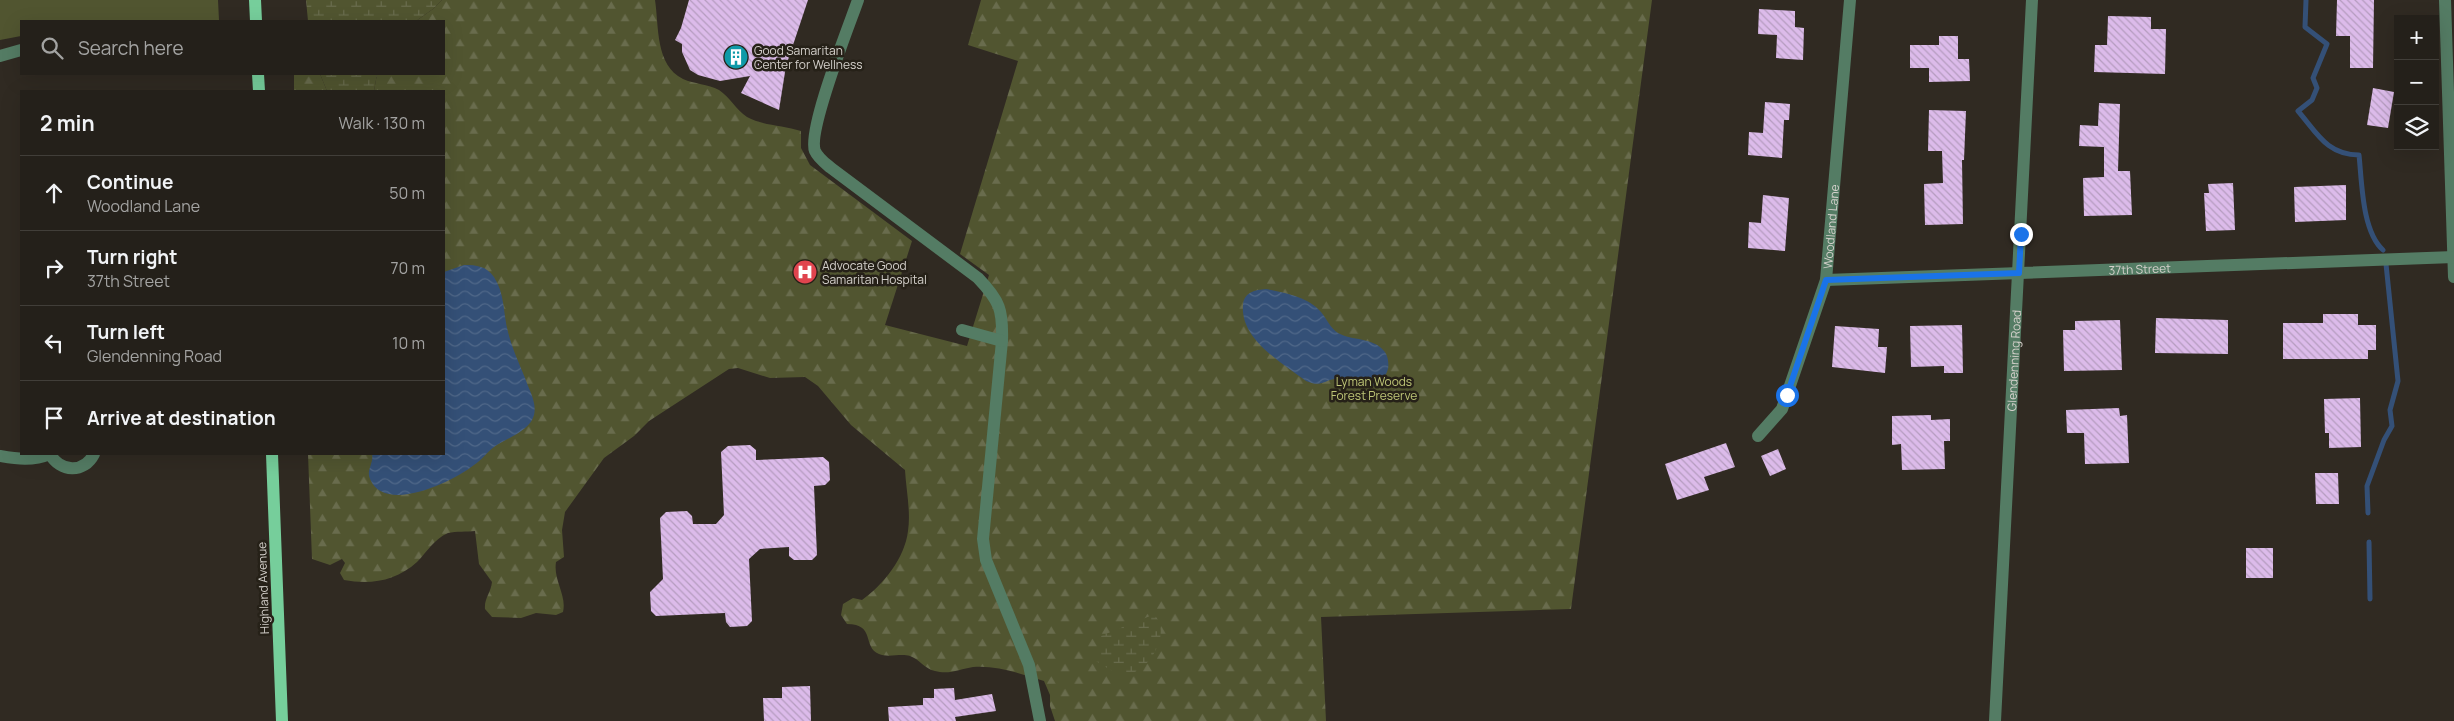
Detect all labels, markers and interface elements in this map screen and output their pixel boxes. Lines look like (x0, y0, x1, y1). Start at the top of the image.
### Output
map controls (2394, 15, 2439, 150)
button: + (2394, 15, 2439, 60)
search box (20, 20, 445, 75)
icon: search (38, 34, 66, 62)
text: Search here (78, 35, 184, 61)
place label: Good Samaritan Center for Wellness (754, 42, 863, 73)
building icon: Good Samaritan Center for Wellness (723, 44, 749, 70)
button: − (2394, 60, 2439, 105)
button: layers (2394, 105, 2439, 150)
text: 2 min (40, 109, 95, 137)
text: Walk · 130 m (339, 112, 425, 134)
text: Continue (87, 169, 173, 195)
icon: ahead (40, 179, 68, 207)
text: 50 m (389, 182, 425, 204)
street label: Woodland Lane (1818, 184, 1843, 270)
text: Woodland Lane (87, 195, 200, 217)
route end (2010, 223, 2033, 246)
text: Turn right (87, 244, 177, 270)
icon: right (40, 254, 68, 282)
text: 70 m (390, 257, 425, 279)
place label: Advocate Good Samaritan Hospital (822, 257, 927, 288)
hospital icon: Advocate Good Samaritan Hospital (792, 259, 818, 285)
street label: 37th Street (2108, 259, 2171, 278)
text: 37th Street (87, 270, 170, 292)
street label: Glendenning Road (2002, 309, 2025, 412)
text: Turn left (87, 319, 165, 345)
icon: left (40, 329, 68, 357)
text: 10 m (392, 332, 425, 354)
text: Glendenning Road (87, 345, 222, 367)
park label: Lyman Woods Forest Preserve (1331, 373, 1417, 404)
route start (1776, 384, 1799, 407)
icon: arrive (40, 404, 68, 432)
text: Arrive at destination (87, 405, 276, 431)
street label: Highland Avenue (253, 542, 273, 634)

